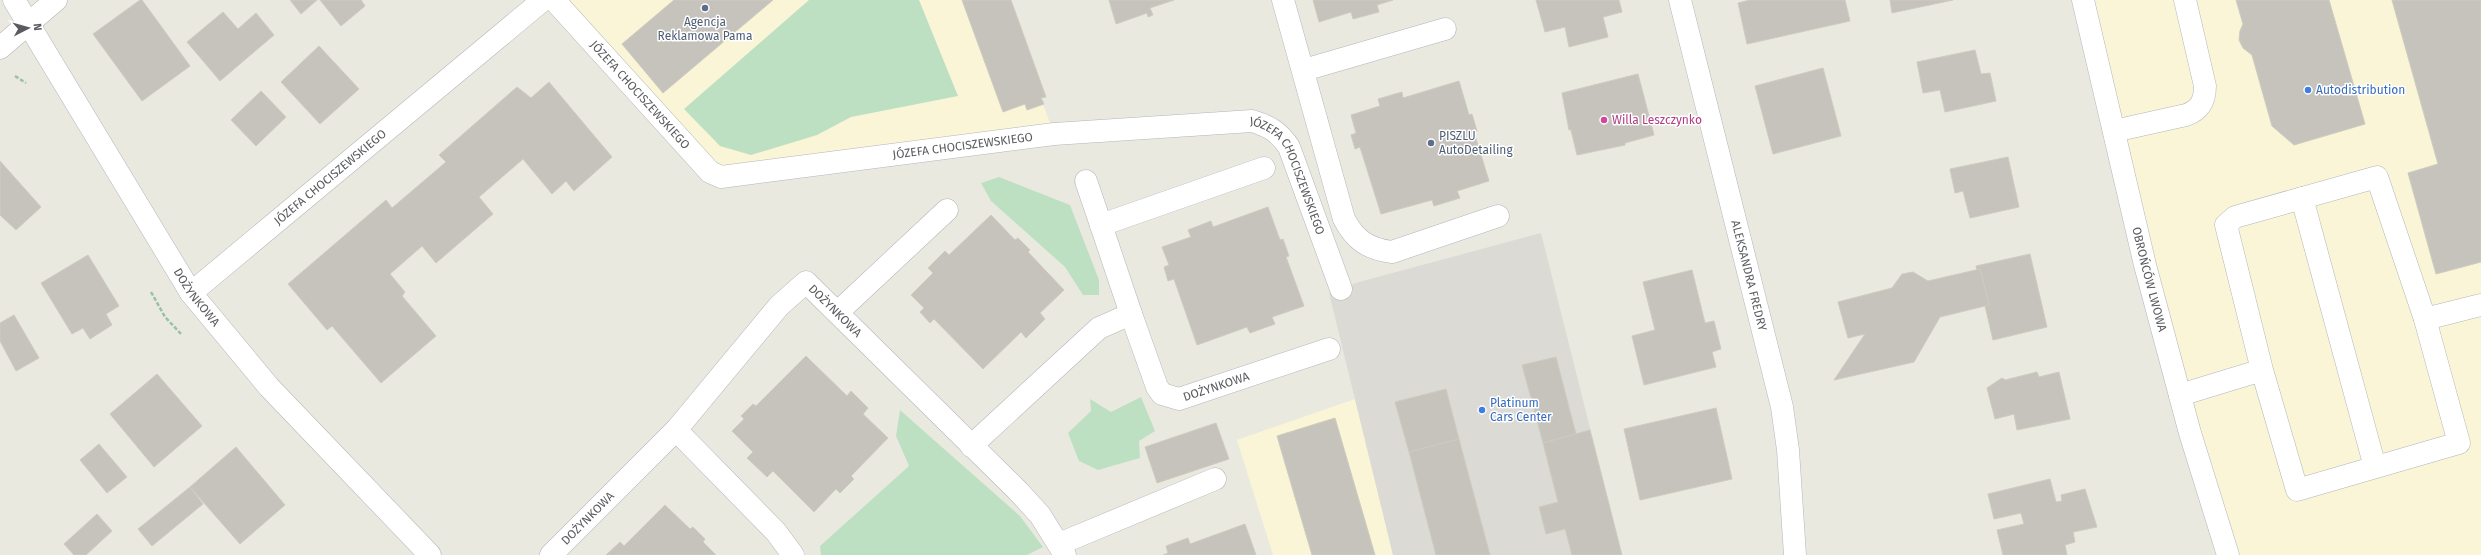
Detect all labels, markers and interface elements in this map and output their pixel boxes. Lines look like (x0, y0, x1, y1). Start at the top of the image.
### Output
marker: Agencja Reklamowa Pama (700, 3, 710, 13)
north arrow (8, 8, 48, 48)
place label: Agencja Reklamowa Pama (658, 15, 752, 43)
text: N (31, 23, 44, 31)
street label: JÓZEFA CHOCISZEWSKIEGO (587, 38, 693, 152)
place label: Autodistribution (2316, 83, 2405, 97)
marker: Autodistribution (2303, 85, 2313, 95)
place label: Willa Leszczynko (1612, 113, 1702, 127)
street label: JÓZEFA CHOCISZEWSKIEGO (1249, 114, 1328, 237)
marker: Willa Leszczynko (1599, 115, 1609, 125)
street label: JÓZEFA CHOCISZEWSKIEGO (271, 127, 389, 228)
place label: PISZLU AutoDetailing (1439, 129, 1513, 157)
street label: JÓZEFA CHOCISZEWSKIEGO (892, 130, 1034, 162)
marker: PISZLU AutoDetailing (1426, 138, 1436, 148)
street label: ALEKSANDRA FREDRY (1728, 219, 1770, 333)
street label: OBROŃCÓW LWOWA (2129, 225, 2170, 333)
street label: DOŻYNKOWA (171, 266, 223, 329)
street label: DOŻYNKOWA (806, 282, 865, 340)
street label: DOŻYNKOWA (1181, 369, 1251, 404)
place label: Platinum Cars Center (1490, 396, 1552, 424)
marker: Platinum Cars Center (1477, 405, 1487, 415)
street label: DOŻYNKOWA (558, 489, 617, 548)

